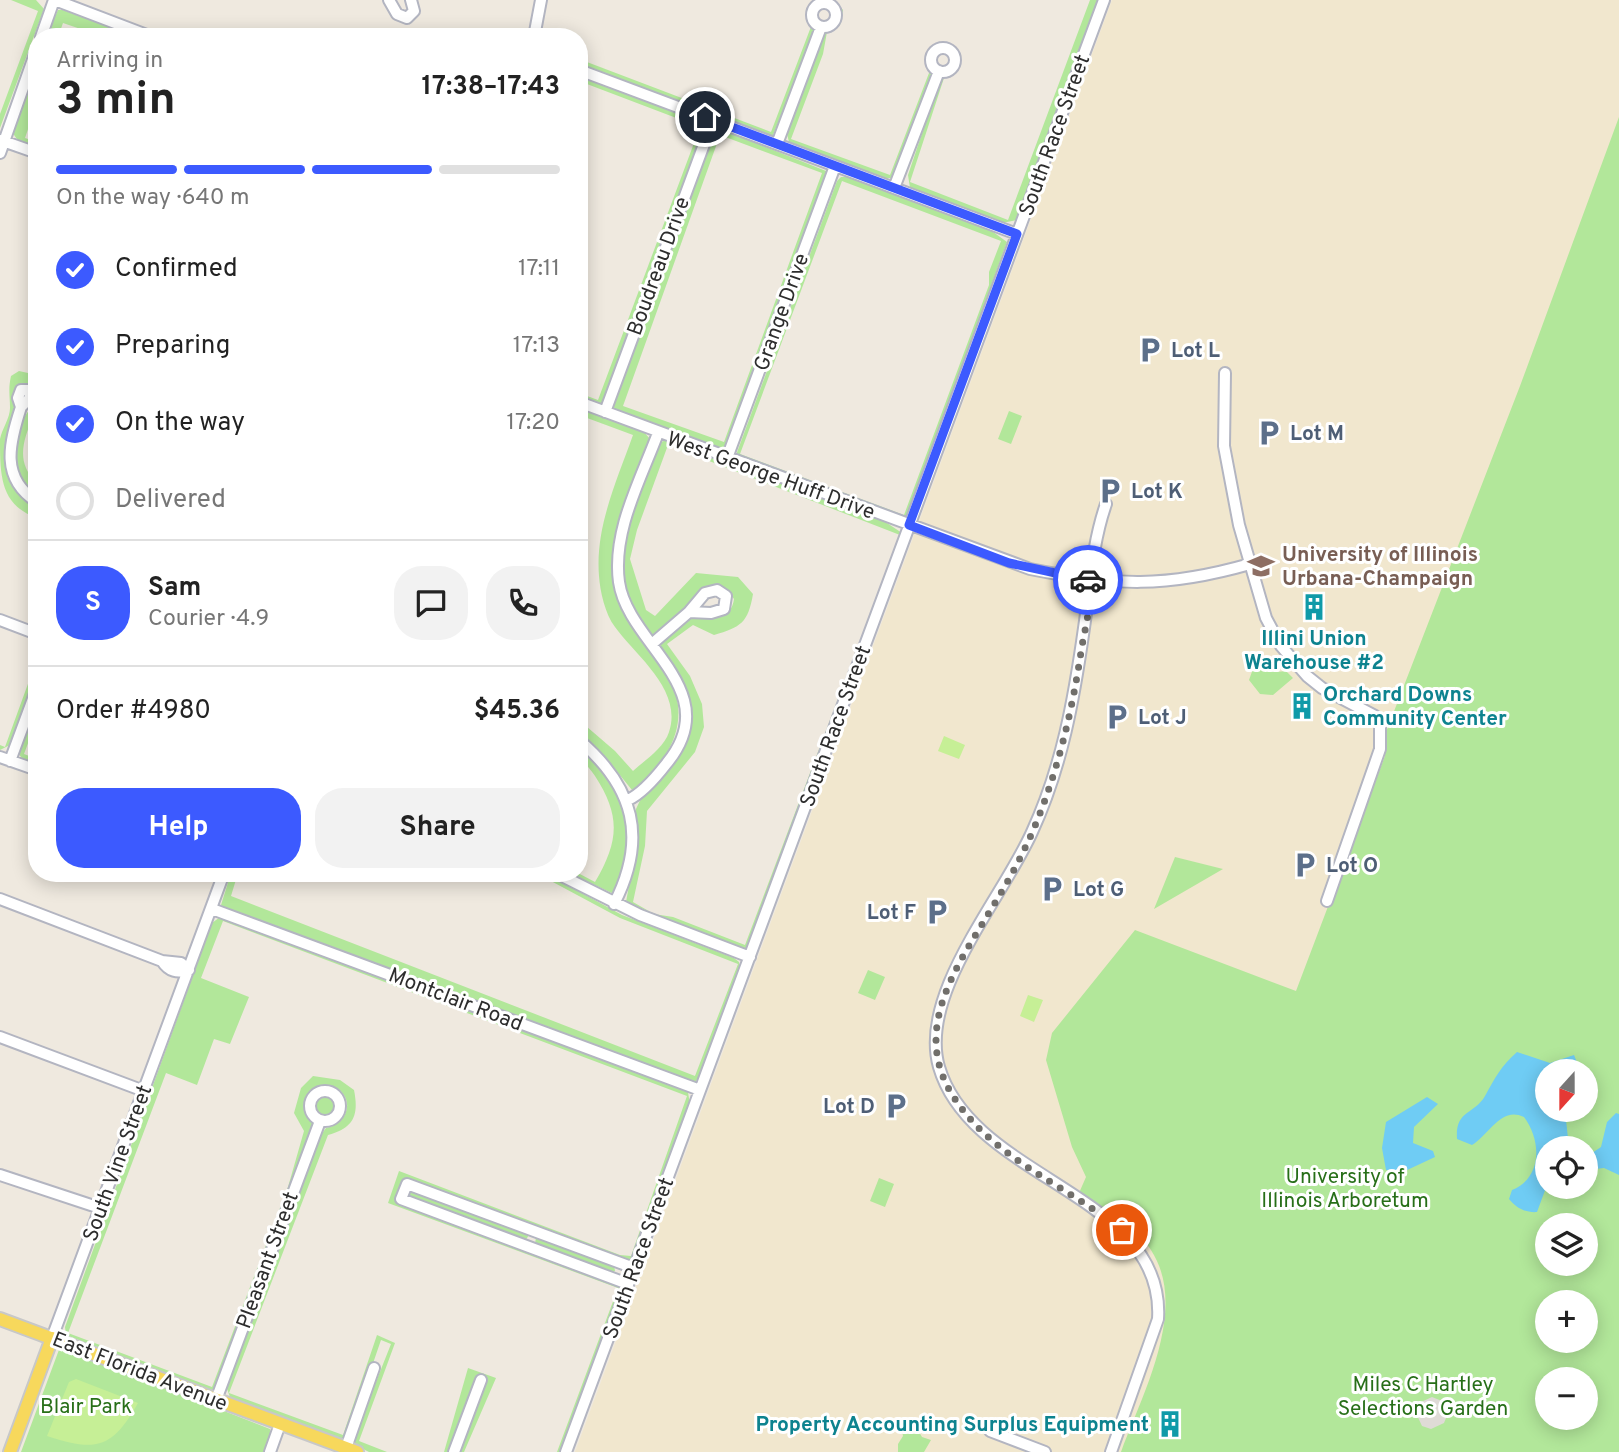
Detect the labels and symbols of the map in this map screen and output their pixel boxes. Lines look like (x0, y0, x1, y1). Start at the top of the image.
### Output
street label: South Race Street (1014, 51, 1097, 220)
pin (675, 87, 735, 147)
street label: Boudreau Drive (622, 193, 697, 340)
street label: Grange Drive (749, 250, 816, 375)
parking icon: Lot L (1135, 335, 1165, 365)
place label: Lot L (1171, 338, 1220, 365)
parking icon: Lot M (1254, 418, 1284, 448)
place label: Lot M (1290, 421, 1344, 448)
street label: West George Huff Drive (663, 426, 878, 527)
parking icon: Lot K (1095, 476, 1125, 506)
place label: Lot K (1131, 479, 1183, 506)
place label: University of Illinois Urbana-Champaign (1282, 542, 1478, 593)
courier (1053, 545, 1123, 615)
school or university icon: University of Illinois Urbana-Champaign (1246, 551, 1276, 581)
building icon: Illini Union Warehouse #2 (1299, 592, 1329, 622)
place label: Illini Union Warehouse #2 (1244, 626, 1384, 677)
street label: South Race Street (795, 642, 878, 811)
place label: Orchard Downs Community Center (1323, 682, 1507, 733)
building icon: Orchard Downs Community Center (1287, 691, 1317, 721)
parking icon: Lot J (1102, 702, 1132, 732)
place label: Lot J (1138, 705, 1187, 732)
parking icon: Lot O (1290, 850, 1320, 880)
place label: Lot O (1326, 853, 1378, 880)
parking icon: Lot G (1037, 874, 1067, 904)
place label: Lot G (1073, 877, 1124, 904)
parking icon: Lot F (922, 897, 952, 927)
place label: Lot F (867, 900, 916, 927)
street label: Montclair Road (384, 962, 527, 1038)
north arrow (1535, 1059, 1598, 1122)
street label: South Vine Street (78, 1082, 159, 1245)
parking icon: Lot D (881, 1091, 911, 1121)
place label: Lot D (823, 1094, 875, 1121)
park label: University of Illinois Arboretum (1261, 1164, 1429, 1215)
street label: South Race Street (598, 1174, 681, 1343)
street label: Pleasant Street (231, 1188, 306, 1333)
pin (1092, 1200, 1152, 1260)
street label: East Florida Avenue (48, 1327, 231, 1418)
park label: Miles C Hartley Selections Garden (1338, 1372, 1508, 1423)
park label: Blair Park (40, 1394, 132, 1421)
building icon: Property Accounting Surplus Equipment (1155, 1409, 1185, 1439)
place label: Property Accounting Surplus Equipment (755, 1412, 1149, 1439)

